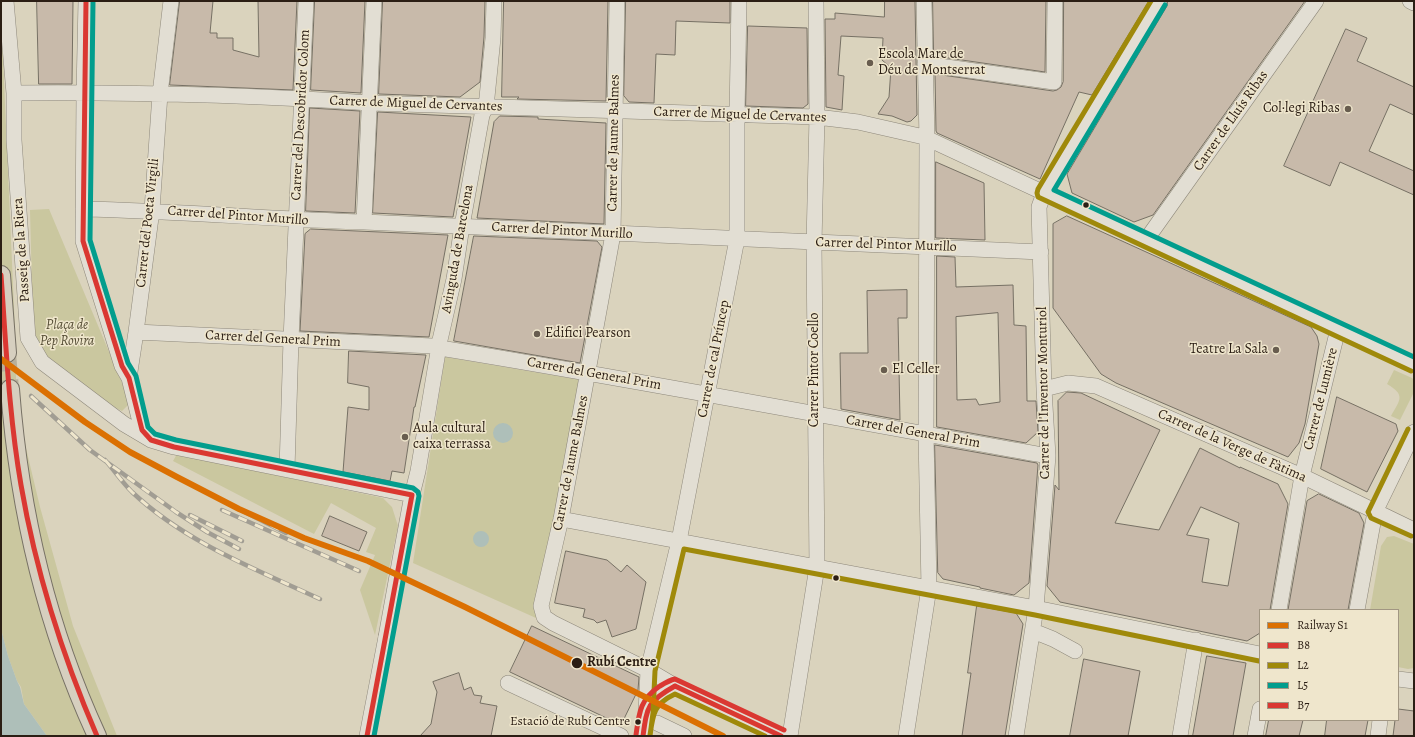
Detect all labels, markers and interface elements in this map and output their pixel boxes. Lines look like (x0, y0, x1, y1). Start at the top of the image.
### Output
street label: Carrer del Descobridor Colom (288, 29, 314, 201)
place label: Escola Mare de Déu de Montserrat (878, 47, 985, 80)
marker: Escola Mare de Déu de Montserrat (865, 58, 875, 68)
street label: Carrer de Lluís Ribas (1190, 67, 1272, 175)
street label: Carrer de Jaume Balmes (604, 74, 624, 212)
street label: Carrer de Miguel de Cervantes (329, 93, 503, 115)
place label: Col·legi Ribas (1263, 101, 1340, 117)
street label: Carrer de Miguel de Cervantes (653, 104, 827, 126)
marker: Col·legi Ribas (1343, 104, 1353, 114)
street label: Carrer del Poeta Virgili (133, 157, 163, 289)
street label: Avinguda de Barcelona (438, 183, 478, 315)
street label: Passeig de la Riera (10, 197, 34, 303)
unlabelled marker (1081, 200, 1091, 210)
street label: Carrer del Pintor Murillo (167, 203, 309, 229)
street label: Carrer del Pintor Murillo (491, 219, 633, 243)
street label: Carrer del Pintor Murillo (815, 234, 957, 256)
street label: Carrer de cal Príncep (694, 299, 734, 419)
street label: Carrer de l'Inventor Monturiol (1034, 306, 1054, 480)
street label: Carrer Pintor Coello (807, 313, 823, 427)
park label: Plaça de Pep Rovira (40, 318, 94, 350)
place label: Edifici Pearson (545, 326, 631, 342)
street label: Carrer del General Prim (205, 327, 341, 351)
marker: Edifici Pearson (532, 329, 542, 339)
place label: Teatre La Sala (1190, 342, 1268, 358)
marker: Teatre La Sala (1271, 345, 1281, 355)
street label: Carrer de Lumière (1300, 346, 1342, 452)
street label: Carrer del General Prim (526, 354, 662, 394)
place label: El Celler (892, 362, 940, 378)
marker: El Celler (879, 365, 889, 375)
street label: Carrer de Jaume Balmes (550, 394, 592, 532)
street label: Carrer de la Verge de Fàtima (1155, 406, 1309, 486)
street label: Carrer del General Prim (845, 412, 981, 452)
place label: Aula cultural caixa terrassa (413, 421, 491, 454)
marker: Aula cultural caixa terrassa (400, 432, 410, 442)
unlabelled marker (831, 573, 841, 583)
legend (1259, 609, 1399, 721)
text: Railway S1 (1297, 617, 1348, 633)
text: B8 (1297, 637, 1310, 653)
place label: Rubí Centre (587, 655, 657, 671)
marker: Rubí Centre (570, 656, 584, 670)
text: L2 (1297, 657, 1309, 673)
text: L5 (1297, 677, 1308, 693)
text: B7 (1297, 697, 1309, 713)
place label: Estació de Rubí Centre (510, 714, 630, 730)
marker: Estació de Rubí Centre (633, 717, 643, 727)

